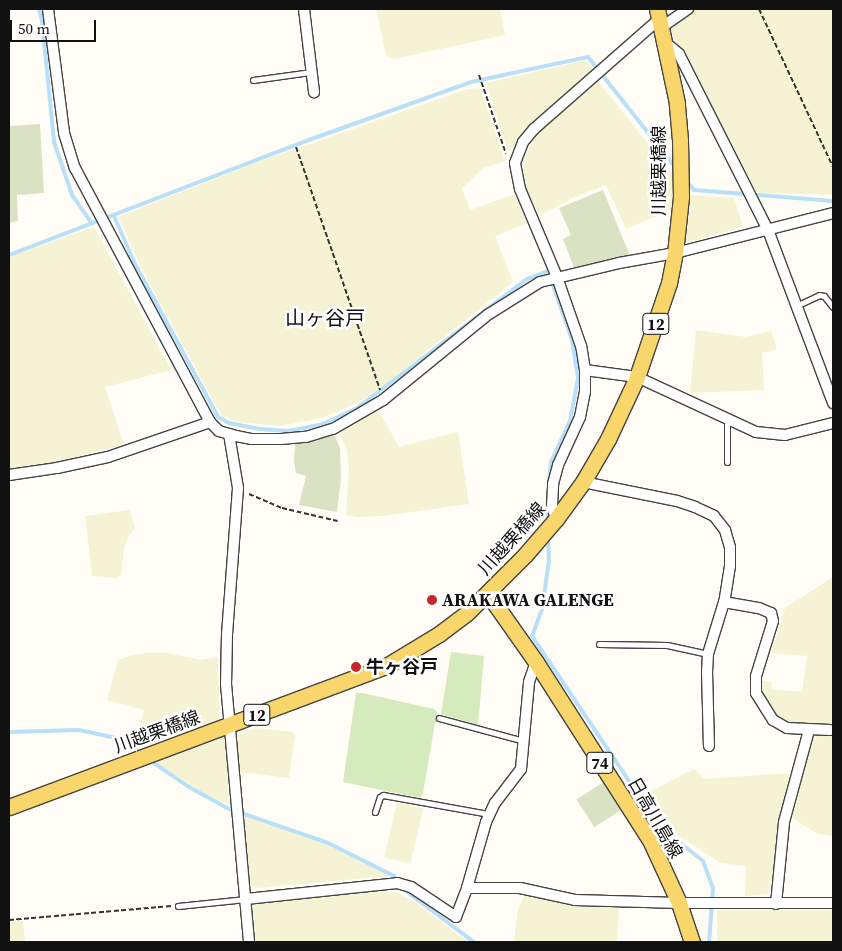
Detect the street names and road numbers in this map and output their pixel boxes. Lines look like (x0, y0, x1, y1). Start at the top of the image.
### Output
street label: 川越栗橋線 (648, 126, 670, 216)
road number: 12 (642, 310, 670, 338)
street label: 川越栗橋線 (474, 498, 550, 580)
road number: 12 (243, 702, 271, 728)
street label: 川越栗橋線 (111, 706, 203, 758)
road number: 74 (586, 750, 614, 776)
street label: 日高川島線 (623, 774, 687, 862)

